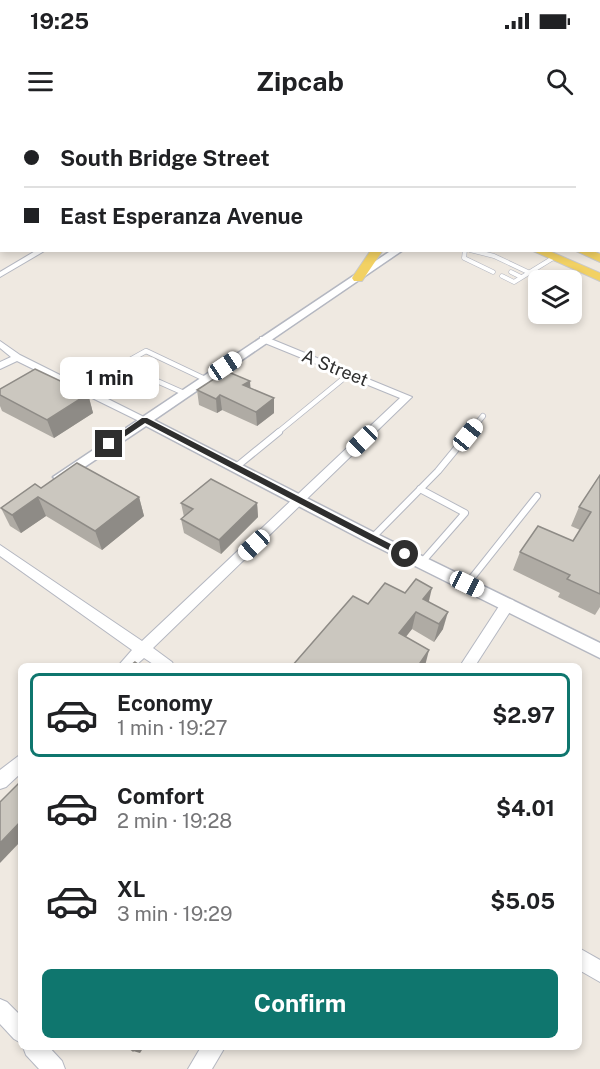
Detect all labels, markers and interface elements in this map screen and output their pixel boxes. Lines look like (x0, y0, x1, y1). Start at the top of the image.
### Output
text: 19:25 (30, 8, 89, 34)
icon: menu (24, 65, 57, 98)
text: Zipcab (256, 65, 344, 97)
icon: search (543, 65, 576, 98)
text: South Bridge Street (60, 145, 270, 171)
text: East Esperanza Avenue (60, 203, 303, 229)
map controls (528, 270, 582, 324)
button: layers (528, 270, 582, 324)
street label: A Street (299, 345, 371, 390)
car (205, 348, 245, 384)
callout: 1 min (60, 357, 158, 399)
text: 1 min (85, 366, 134, 390)
car (450, 415, 486, 455)
car (343, 422, 381, 460)
route end (95, 430, 122, 457)
car (235, 526, 273, 564)
route start (391, 540, 418, 567)
car (447, 568, 487, 600)
icon: car (45, 688, 99, 742)
text: Economy (117, 690, 213, 716)
text: $2.97 (492, 702, 555, 728)
text: 1 min · 19:27 (117, 716, 228, 740)
icon: car (45, 781, 99, 835)
text: Comfort (117, 783, 204, 809)
text: $4.01 (496, 795, 555, 821)
text: 2 min · 19:28 (117, 809, 232, 833)
icon: car (45, 874, 99, 928)
text: XL (117, 876, 145, 902)
text: $5.05 (490, 888, 555, 914)
text: 3 min · 19:29 (117, 902, 233, 926)
button: Confirm (42, 969, 558, 1038)

